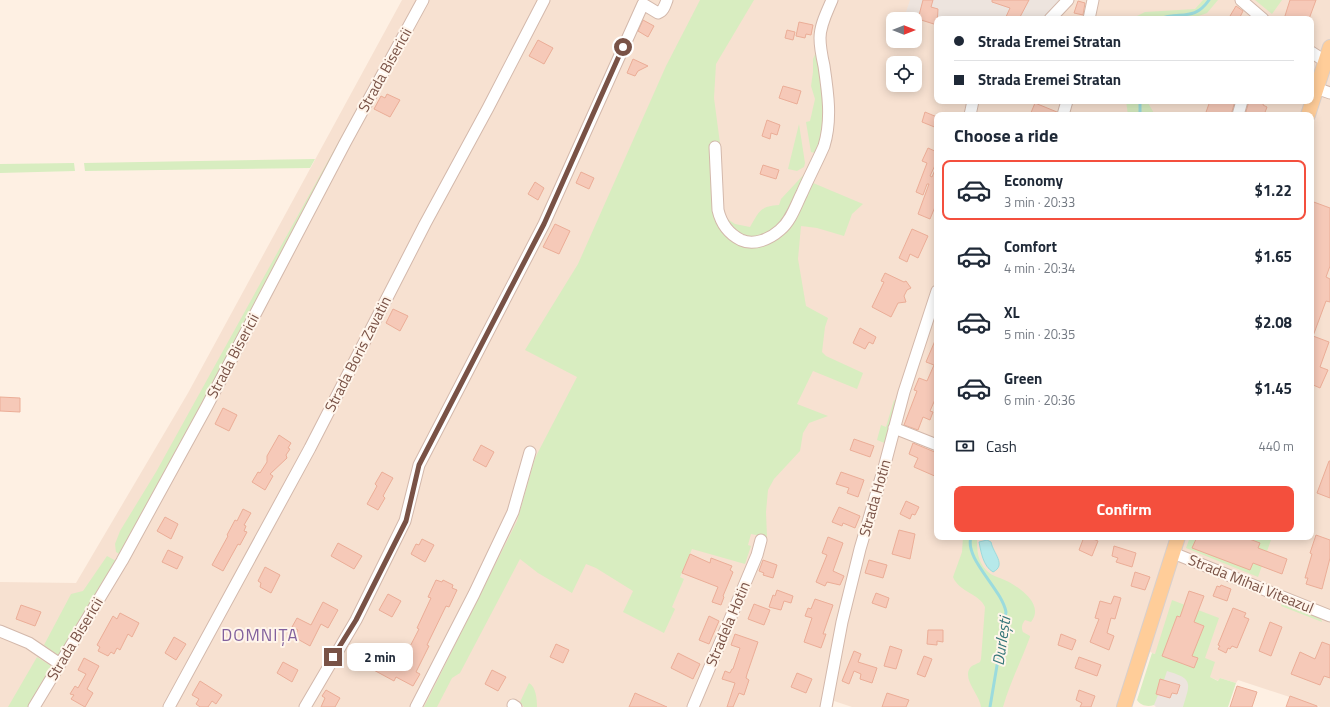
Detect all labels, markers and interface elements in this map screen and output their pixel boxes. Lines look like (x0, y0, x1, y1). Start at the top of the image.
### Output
north arrow (886, 12, 922, 48)
map controls (886, 12, 922, 92)
street label: Strada Bisericii (352, 23, 417, 116)
text: Strada Eremei Stratan (978, 30, 1121, 53)
route start (614, 38, 632, 56)
button: locate (886, 56, 922, 92)
text: Strada Eremei Stratan (978, 68, 1121, 91)
text: Choose a ride (954, 122, 1058, 149)
text: Economy (1004, 169, 1063, 192)
icon: car (956, 172, 992, 208)
text: $1.22 (1255, 179, 1292, 202)
text: 3 min · 20:33 (1004, 192, 1075, 212)
text: Comfort (1004, 235, 1057, 258)
icon: car (956, 238, 992, 274)
text: $1.65 (1255, 245, 1292, 268)
text: 4 min · 20:34 (1004, 258, 1075, 278)
street label: Strada Boris Zavatin (318, 292, 397, 416)
text: XL (1004, 301, 1020, 324)
icon: car (956, 304, 992, 340)
street label: Strada Bisericii (200, 309, 265, 402)
text: $2.08 (1255, 311, 1292, 334)
text: 5 min · 20:35 (1004, 324, 1075, 344)
text: Green (1004, 367, 1042, 390)
icon: car (956, 370, 992, 406)
text: $1.45 (1255, 377, 1292, 400)
text: 6 min · 20:36 (1004, 390, 1075, 410)
icon: cash (954, 435, 976, 457)
text: Cash (986, 435, 1017, 458)
text: 440 m (1258, 436, 1294, 456)
street label: Strada Hotin (853, 457, 896, 539)
button: Confirm (954, 486, 1294, 532)
street label: Strada Mihai Viteazul (1185, 548, 1317, 619)
street label: Stradela Hotin (699, 578, 756, 670)
street label: Strada Bisericii (41, 593, 108, 685)
water label: Durlești (986, 613, 1017, 667)
district label: DOMNIȚA (221, 622, 299, 648)
callout: 2 min (347, 643, 413, 671)
text: 2 min (364, 647, 396, 667)
route end (324, 648, 342, 666)

